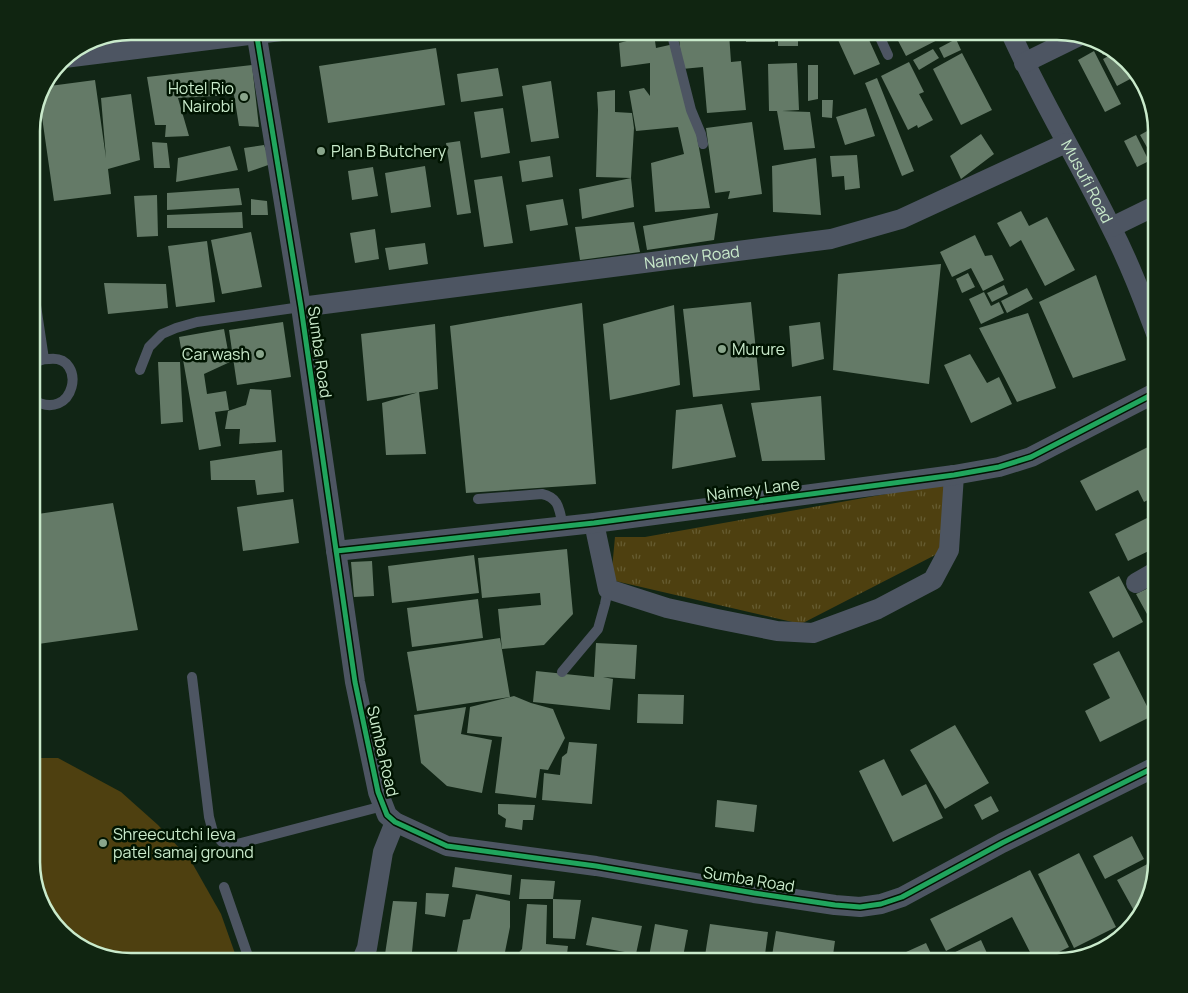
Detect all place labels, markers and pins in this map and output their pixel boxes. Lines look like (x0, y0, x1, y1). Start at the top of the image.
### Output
place label: Hotel Rio Nairobi (168, 77, 234, 117)
marker: Hotel Rio Nairobi (238, 91, 250, 103)
place label: Plan B Butchery (331, 140, 447, 162)
marker: Plan B Butchery (315, 145, 327, 157)
place label: Murure (732, 338, 785, 360)
place label: Car wash (182, 343, 250, 365)
marker: Murure (716, 343, 728, 355)
marker: Car wash (254, 348, 266, 360)
place label: Shreecutchi leva patel samaj ground (113, 823, 254, 863)
marker: Shreecutchi leva patel samaj ground (97, 837, 109, 849)

